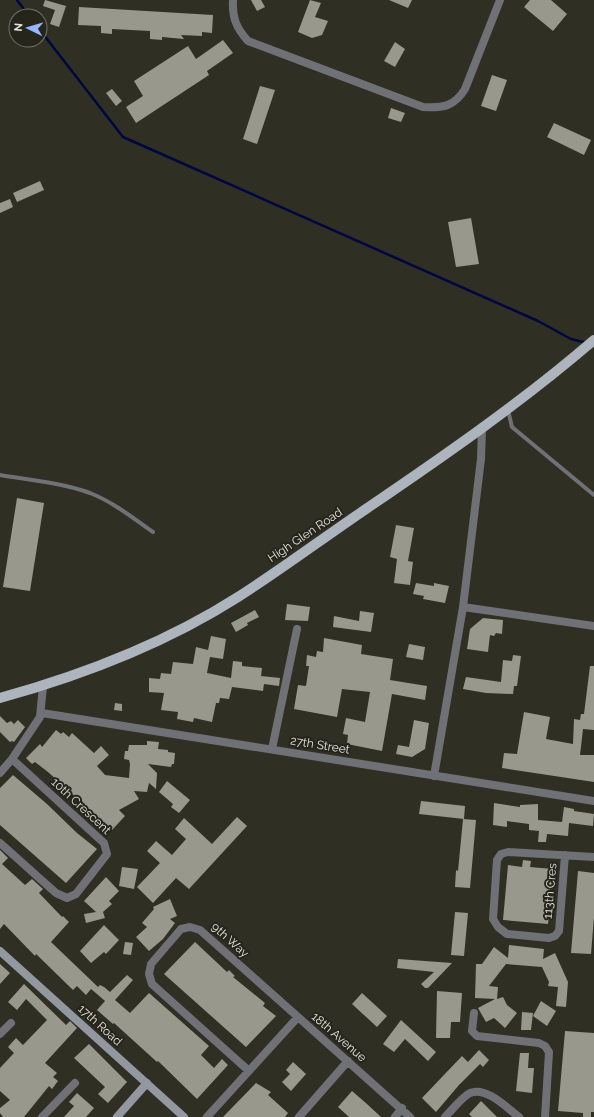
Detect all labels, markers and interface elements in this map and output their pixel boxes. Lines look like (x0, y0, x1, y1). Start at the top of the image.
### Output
north arrow (8, 8, 48, 48)
text: N (12, 22, 25, 32)
street label: High Glen Road (265, 505, 345, 565)
street label: 27th Street (289, 733, 351, 757)
street label: 10th Crescent (48, 775, 114, 837)
street label: 113th Cres (541, 862, 559, 919)
street label: 9th Way (208, 920, 252, 961)
street label: 17th Road (75, 1002, 125, 1048)
street label: 18th Avenue (309, 1009, 369, 1065)

